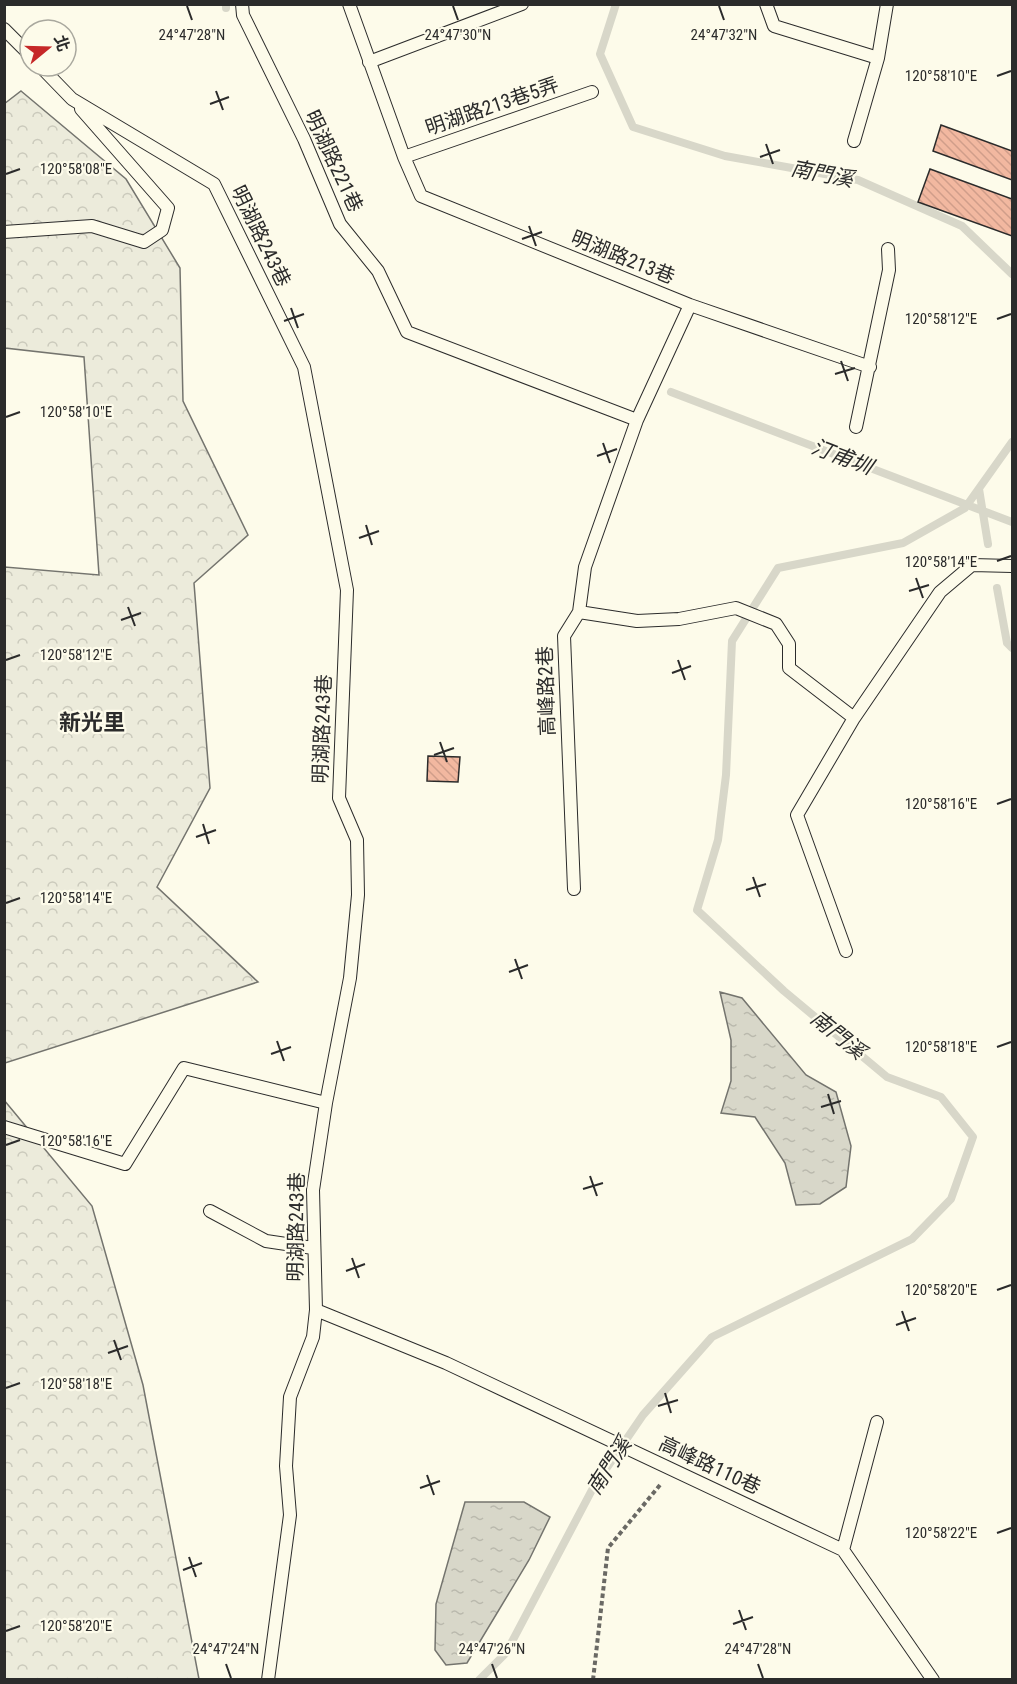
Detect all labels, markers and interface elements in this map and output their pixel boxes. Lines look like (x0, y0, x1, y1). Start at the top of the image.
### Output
north arrow (18, 18, 78, 78)
text: 24°47'28"N (159, 26, 225, 44)
text: 24°47'30"N (425, 26, 491, 44)
text: 24°47'32"N (691, 26, 757, 44)
text: 北 (50, 33, 73, 54)
text: 120°58'10"E (905, 67, 977, 85)
street label: 明湖路213巷5弄 (422, 72, 562, 140)
street label: 明湖路221巷 (300, 106, 368, 216)
water label: 南門溪 (789, 156, 858, 192)
text: 120°58'08"E (40, 160, 112, 178)
street label: 明湖路243巷 (226, 181, 296, 291)
street label: 明湖路213巷 (568, 225, 678, 289)
text: 120°58'12"E (905, 310, 977, 328)
text: 120°58'10"E (40, 403, 112, 421)
water label: 汀甫圳 (808, 435, 879, 481)
text: 120°58'14"E (905, 553, 977, 571)
text: 120°58'12"E (40, 646, 112, 664)
street label: 高峰路2巷 (532, 646, 560, 736)
street label: 明湖路243巷 (308, 674, 336, 784)
district label: 新光里 (59, 710, 125, 735)
text: 120°58'16"E (905, 795, 977, 813)
text: 120°58'14"E (40, 889, 112, 907)
water label: 南門溪 (806, 1006, 872, 1066)
text: 120°58'18"E (905, 1038, 977, 1056)
text: 120°58'16"E (40, 1132, 112, 1150)
street label: 明湖路243巷 (283, 1172, 309, 1282)
text: 120°58'20"E (905, 1281, 977, 1299)
text: 120°58'18"E (40, 1375, 112, 1393)
water label: 南門溪 (582, 1431, 638, 1499)
street label: 高峰路110巷 (655, 1431, 765, 1499)
text: 120°58'22"E (905, 1524, 977, 1542)
text: 120°58'20"E (40, 1617, 112, 1635)
text: 24°47'24"N (193, 1640, 259, 1658)
text: 24°47'26"N (459, 1640, 525, 1658)
text: 24°47'28"N (725, 1640, 791, 1658)

